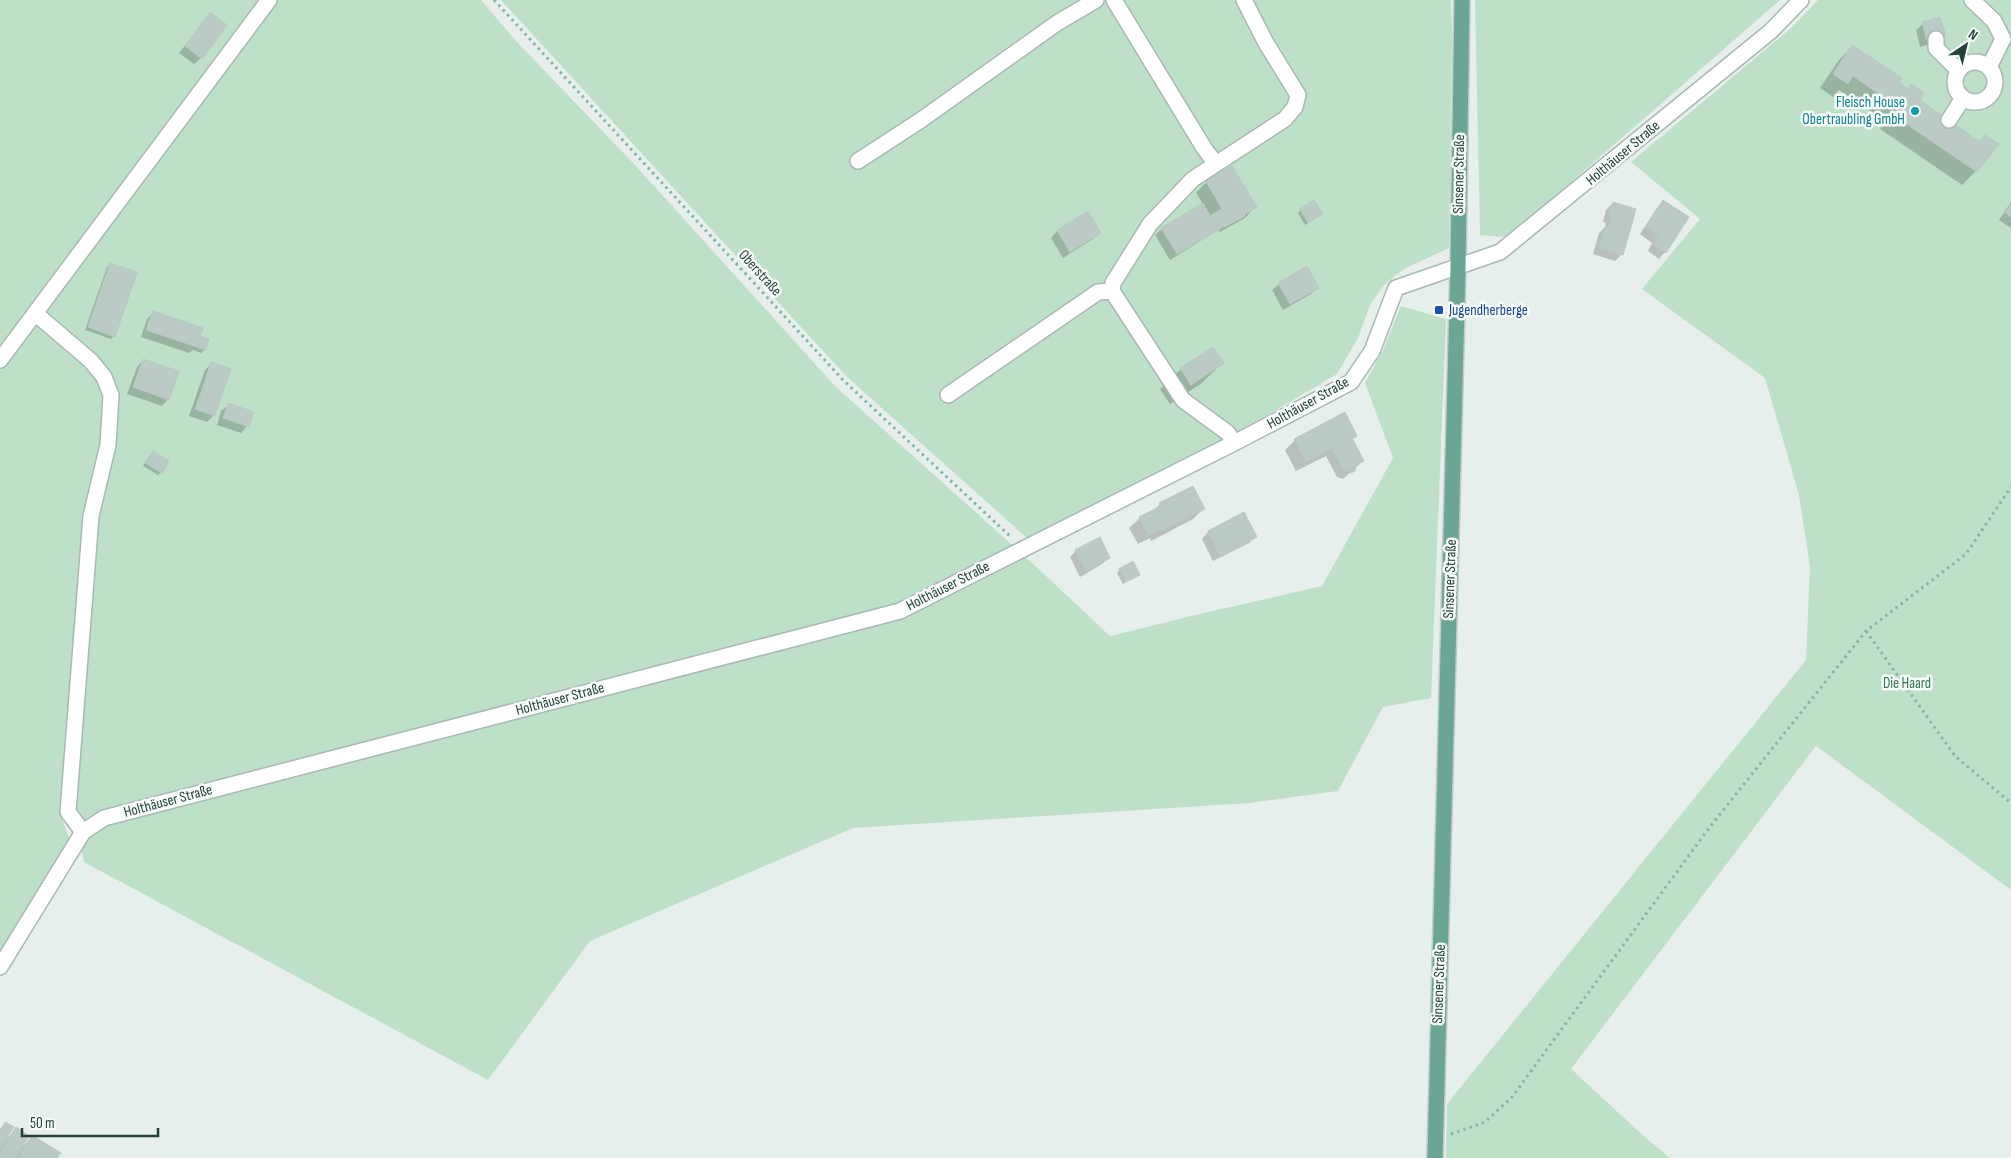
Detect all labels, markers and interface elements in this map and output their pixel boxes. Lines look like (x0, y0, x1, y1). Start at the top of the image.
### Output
north arrow (1941, 20, 1991, 70)
text: N (1965, 26, 1981, 44)
place label: Fleisch House Obertraubling GmbH (1802, 93, 1905, 129)
marker: Fleisch House Obertraubling GmbH (1909, 105, 1921, 117)
street label: Holthäuser Straße (1582, 116, 1664, 190)
street label: Sinsener Straße (1449, 134, 1469, 214)
street label: Oberstraße (734, 246, 786, 300)
place label: Jugendherberge (1448, 301, 1528, 320)
marker: Jugendherberge (1433, 304, 1445, 316)
street label: Holthäuser Straße (1264, 373, 1352, 433)
street label: Sinsener Straße (1439, 539, 1461, 619)
street label: Holthäuser Straße (903, 557, 993, 615)
park label: Die Haard (1883, 674, 1931, 693)
street label: Holthäuser Straße (514, 678, 606, 720)
street label: Holthäuser Straße (122, 780, 214, 822)
street label: Sinsener Straße (1428, 944, 1450, 1024)
scale bar (22, 1106, 159, 1138)
text: 50 m (30, 1114, 55, 1133)

